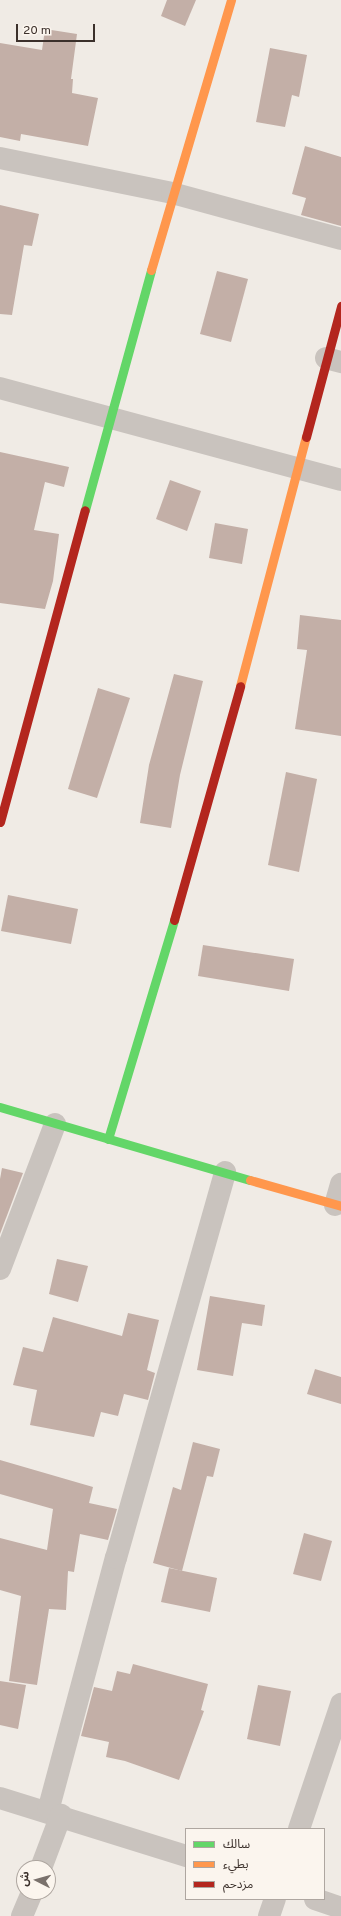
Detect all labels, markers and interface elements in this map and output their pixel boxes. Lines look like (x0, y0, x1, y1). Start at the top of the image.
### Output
scale bar (18, 16, 97, 42)
text: 20 m (23, 23, 51, 39)
legend (185, 1828, 325, 1900)
text: سالك (223, 1837, 250, 1853)
text: بطيء (223, 1857, 249, 1873)
north arrow (16, 1860, 56, 1900)
text: ش (17, 1871, 33, 1887)
text: مزدحم (223, 1877, 253, 1893)

